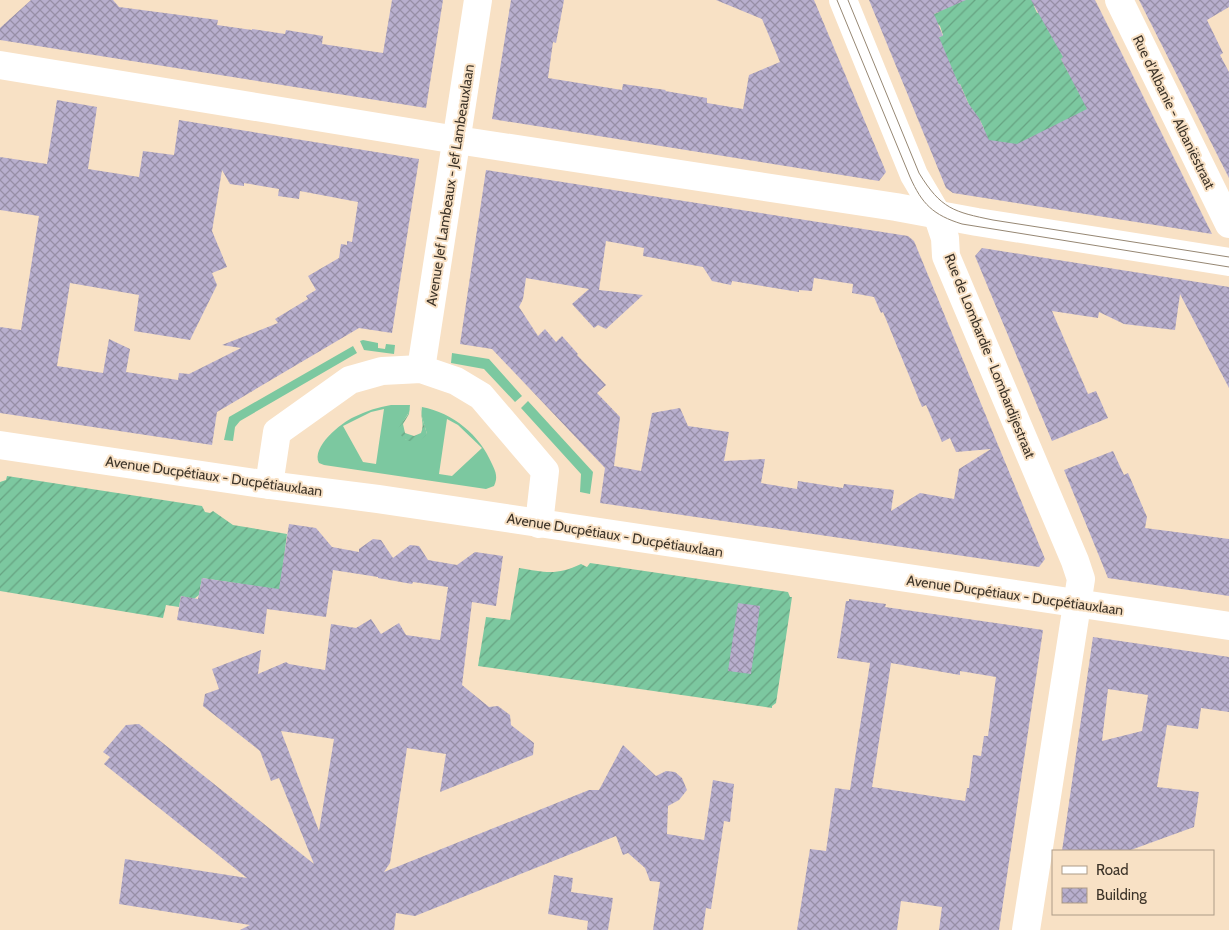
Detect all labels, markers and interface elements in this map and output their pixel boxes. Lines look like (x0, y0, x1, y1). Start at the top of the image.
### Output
street label: Rue d'Albanie - Albaniëstraat (1129, 32, 1219, 192)
street label: Avenue Jef Lambeaux - Jef Lambeauxlaan (422, 63, 478, 307)
street label: Rue de Lombardie - Lombardijestraat (941, 251, 1039, 461)
street label: Avenue Ducpétiaux - Ducpétiauxlaan (105, 452, 324, 500)
street label: Avenue Ducpétiaux - Ducpétiauxlaan (506, 509, 725, 561)
street label: Avenue Ducpétiaux - Ducpétiauxlaan (906, 571, 1125, 619)
legend (1052, 850, 1214, 915)
text: Road (1096, 861, 1129, 879)
text: Building (1096, 886, 1147, 904)

